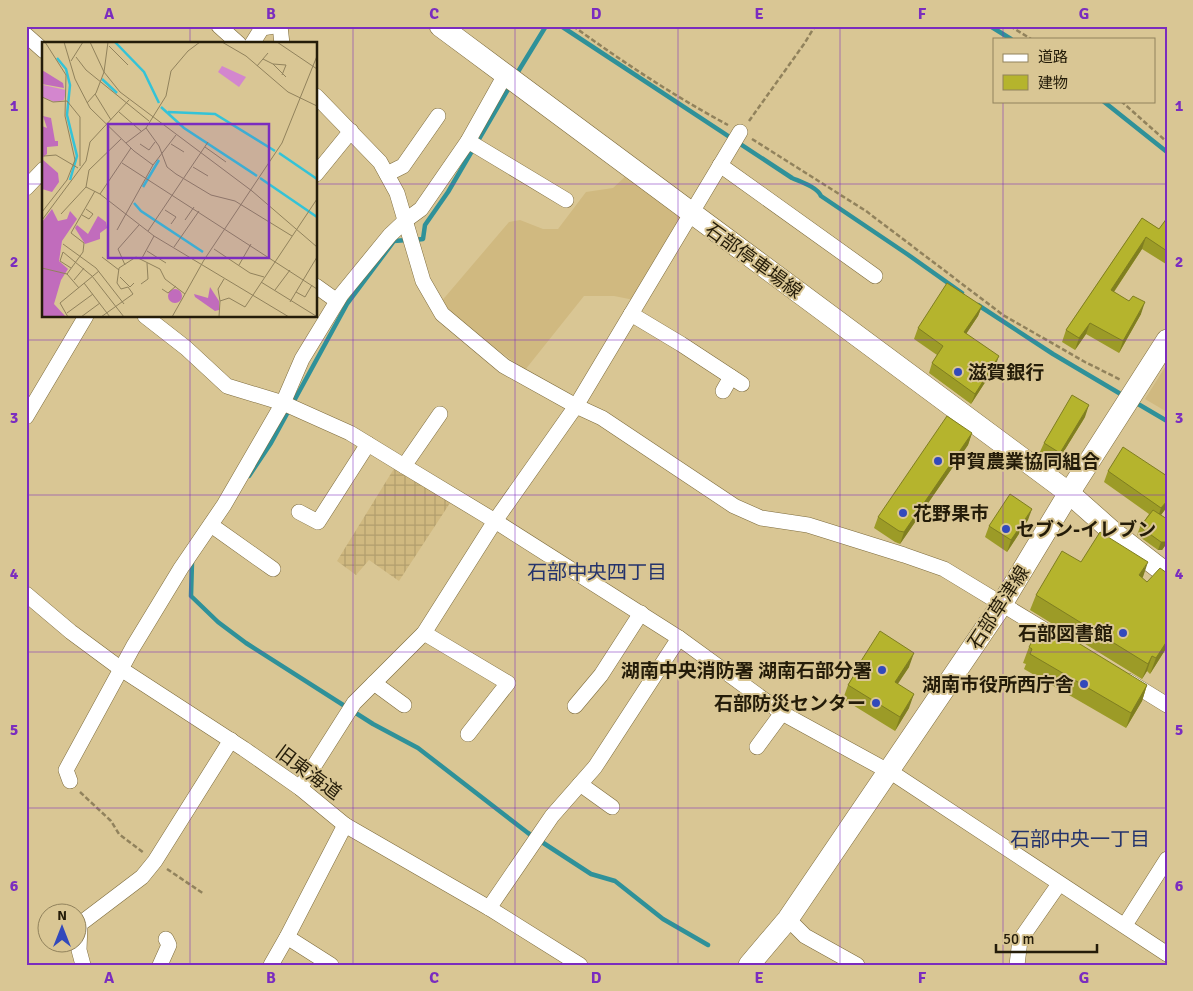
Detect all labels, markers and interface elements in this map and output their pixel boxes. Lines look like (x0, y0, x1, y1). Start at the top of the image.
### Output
text: A (104, 4, 115, 24)
text: B (266, 4, 276, 24)
text: C (429, 4, 439, 24)
text: D (591, 4, 602, 24)
text: E (754, 4, 764, 24)
text: F (918, 4, 927, 24)
text: G (1079, 4, 1089, 24)
legend (993, 38, 1156, 102)
inset map (42, 42, 318, 318)
text: 道路 (1038, 48, 1068, 66)
text: 建物 (1038, 74, 1068, 92)
text: 1 (10, 96, 19, 116)
text: 1 (1175, 96, 1184, 116)
street label: 石部停車場線 (700, 218, 807, 304)
text: 2 (10, 252, 18, 272)
text: 2 (1175, 252, 1183, 272)
place label: 滋賀銀行 (968, 361, 1044, 385)
marker: 滋賀銀行 (952, 366, 964, 378)
text: 3 (10, 408, 18, 428)
text: 3 (1175, 408, 1183, 428)
place label: 甲賀農業協同組合 (948, 450, 1100, 474)
marker: 甲賀農業協同組合 (932, 455, 944, 467)
place label: 花野果市 (913, 502, 989, 526)
marker: 花野果市 (897, 507, 909, 519)
place label: セブン-イレブン (1016, 518, 1156, 542)
marker: セブン-イレブン (1000, 523, 1012, 535)
district label: 石部中央四丁目 (527, 560, 667, 585)
street label: 石部草津線 (963, 561, 1035, 654)
text: 4 (10, 564, 19, 584)
text: 4 (1175, 564, 1184, 584)
place label: 石部図書館 (1018, 622, 1113, 646)
marker: 石部図書館 (1117, 627, 1129, 639)
place label: 湖南中央消防署 湖南石部分署 (621, 659, 872, 683)
marker: 湖南中央消防署 湖南石部分署 (876, 664, 888, 676)
place label: 湖南市役所西庁舎 (922, 673, 1074, 697)
marker: 湖南市役所西庁舎 (1078, 678, 1090, 690)
place label: 石部防災センター (714, 692, 866, 716)
marker: 石部防災センター (870, 697, 882, 709)
text: 5 (10, 720, 18, 740)
text: 5 (1175, 720, 1183, 740)
street label: 旧東海道 (271, 740, 346, 805)
district label: 石部中央一丁目 (1010, 827, 1150, 852)
text: 6 (10, 876, 19, 896)
text: 6 (1175, 876, 1184, 896)
north arrow (38, 904, 88, 954)
text: N (57, 907, 67, 924)
scale bar (996, 921, 1097, 953)
text: 50 m (1003, 930, 1034, 948)
text: A (104, 968, 115, 988)
text: B (266, 968, 276, 988)
text: C (429, 968, 439, 988)
text: D (591, 968, 602, 988)
text: E (754, 968, 764, 988)
text: F (918, 968, 927, 988)
text: G (1079, 968, 1089, 988)

